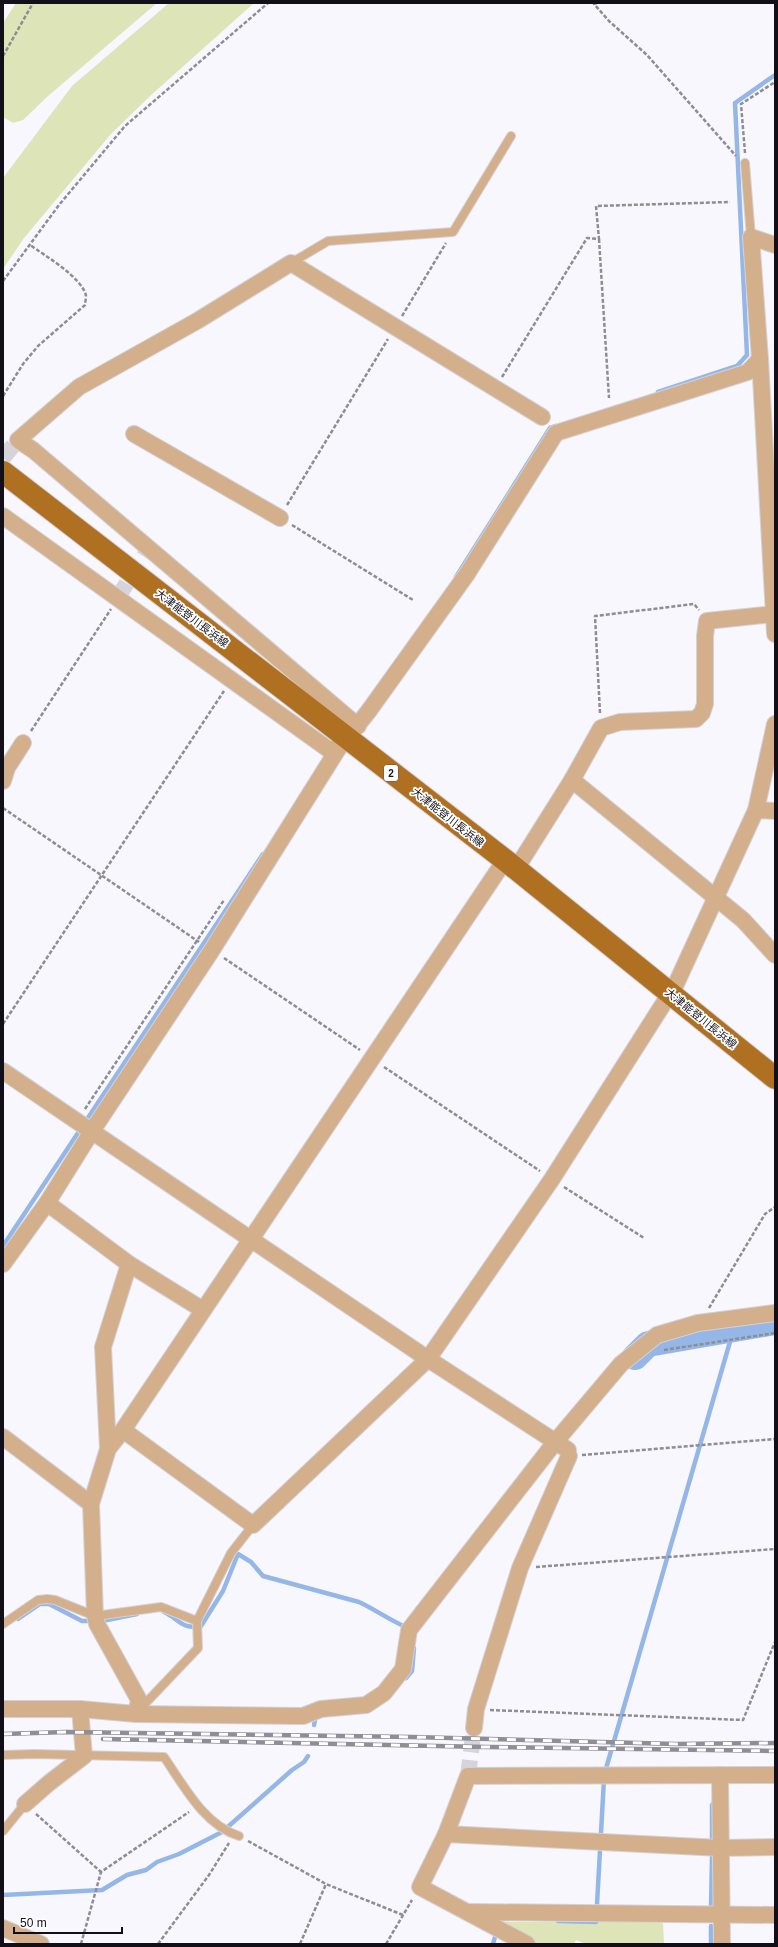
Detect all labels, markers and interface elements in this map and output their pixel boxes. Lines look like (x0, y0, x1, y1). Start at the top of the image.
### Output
street label: 大津能登川長浜線 (153, 587, 231, 649)
road number: 2 (384, 765, 398, 781)
street label: 大津能登川長浜線 (410, 785, 486, 849)
street label: 大津能登川長浜線 (663, 986, 739, 1050)
scale bar (14, 1909, 122, 1935)
text: 50 m (20, 1916, 47, 1930)

